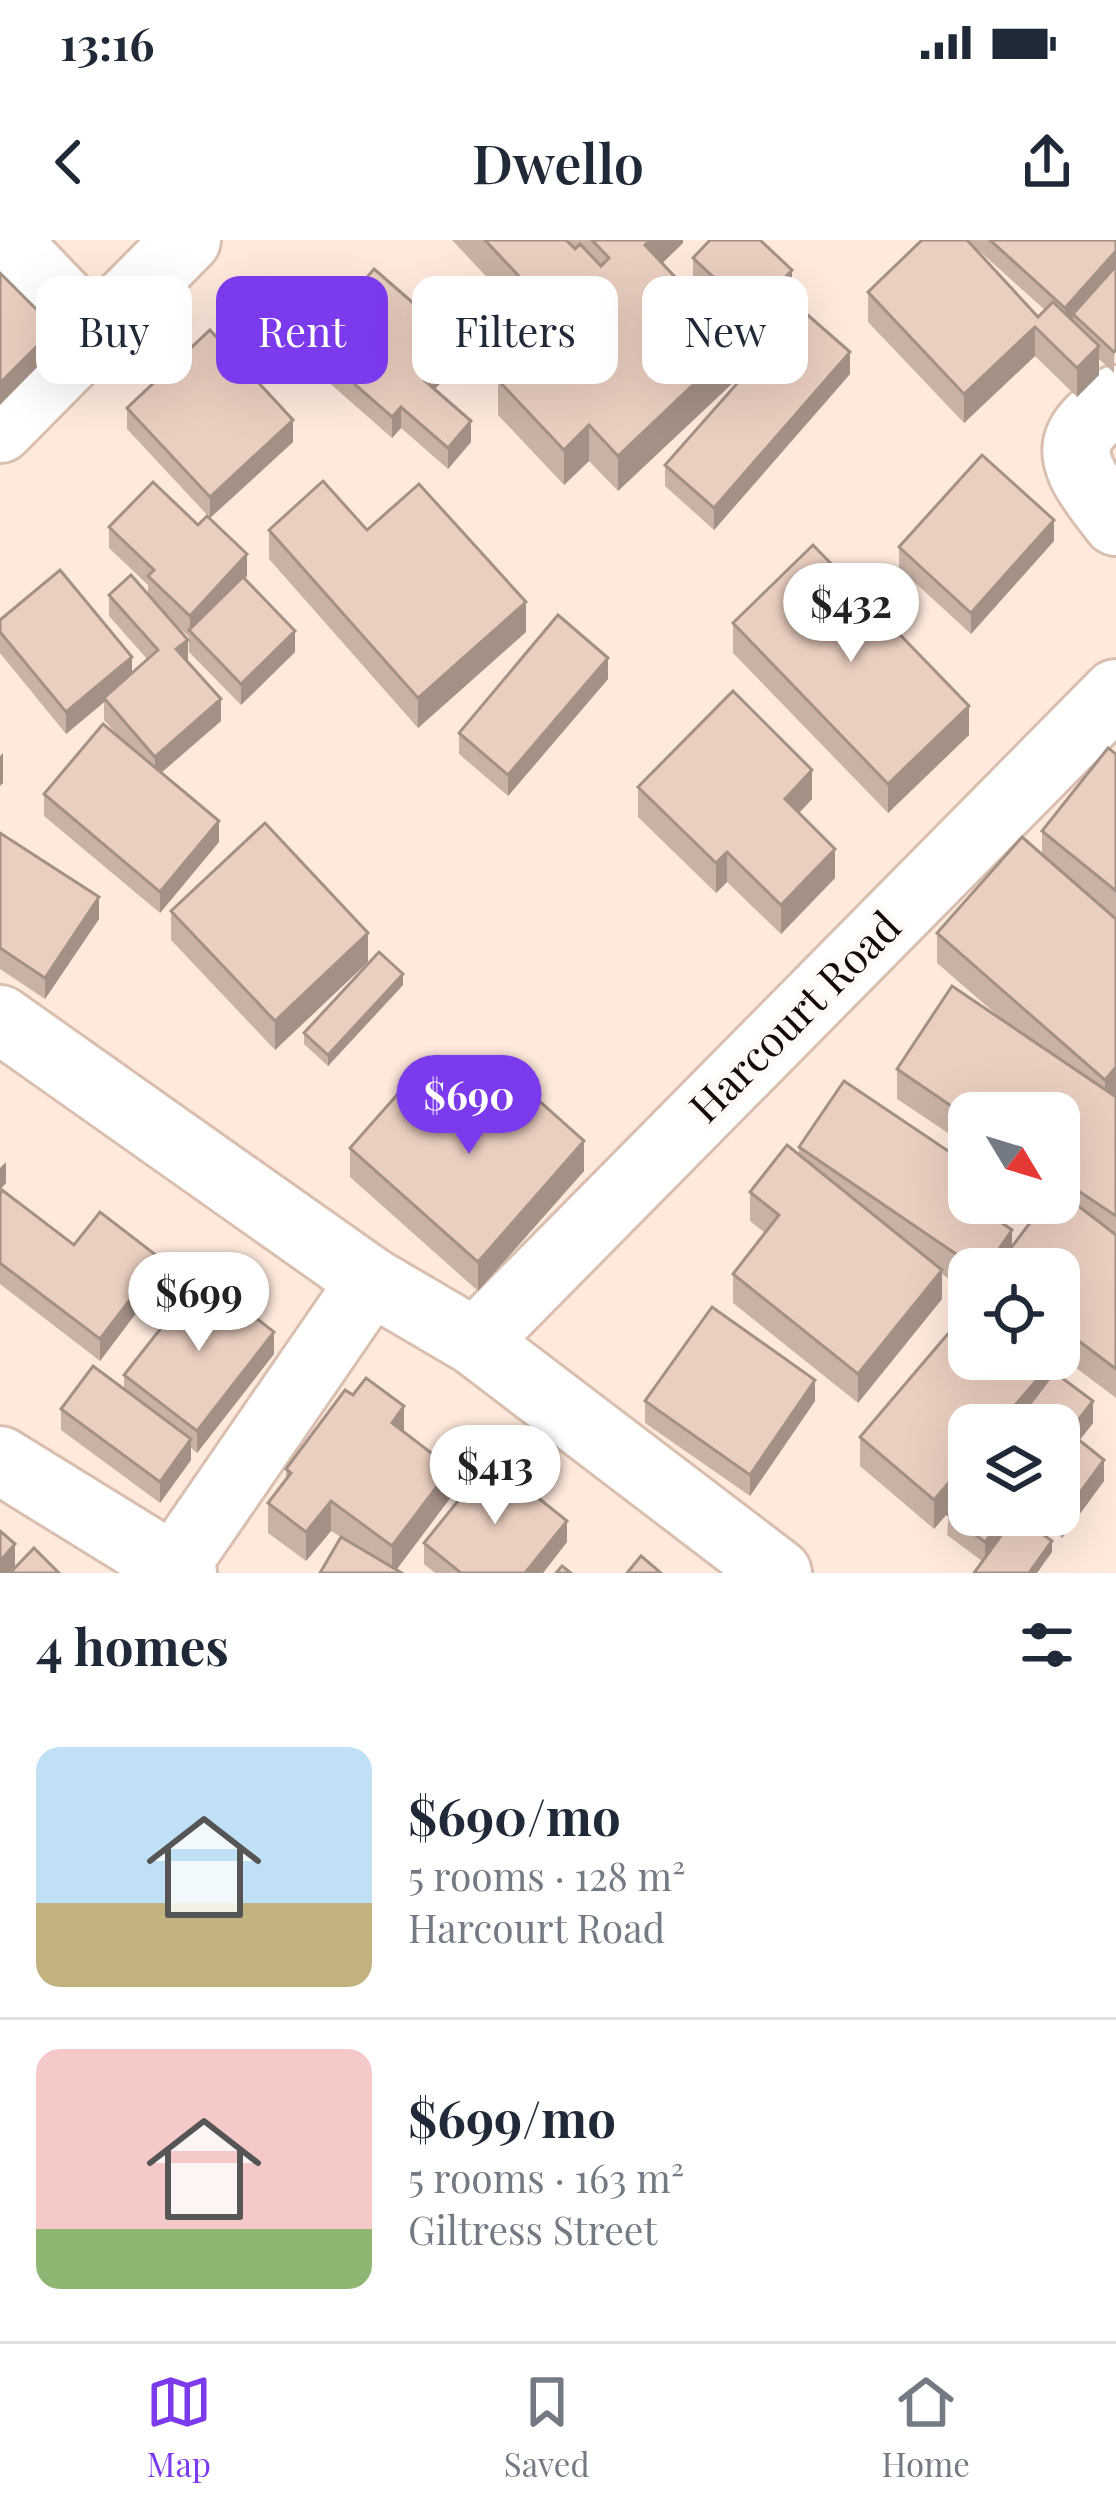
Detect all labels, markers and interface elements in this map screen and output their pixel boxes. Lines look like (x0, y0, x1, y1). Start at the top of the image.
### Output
text: 13:16 (60, 12, 154, 72)
text: Dwello (472, 126, 644, 198)
icon: back (36, 129, 102, 195)
icon: share (1014, 129, 1080, 195)
chip: Buy (36, 276, 192, 384)
chip: Rent (216, 276, 388, 384)
chip: Filters (412, 276, 618, 384)
chip: New (642, 276, 808, 384)
pin: $432 (780, 563, 922, 665)
text: $432 (810, 576, 892, 628)
street label: Harcourt Road (676, 898, 911, 1133)
pin: $690 (398, 1055, 540, 1157)
text: $690 (424, 1068, 515, 1120)
north arrow (948, 1092, 1080, 1224)
map controls (948, 1092, 1080, 1536)
button: locate (948, 1248, 1080, 1380)
pin: $699 (128, 1252, 270, 1354)
text: $699 (155, 1265, 243, 1317)
button: layers (948, 1404, 1080, 1536)
pin: $413 (424, 1425, 566, 1527)
text: $413 (457, 1438, 533, 1490)
text: 4 homes (36, 1611, 229, 1679)
icon: filters (1014, 1612, 1080, 1678)
text: $690/mo (408, 1781, 621, 1849)
icon: home (132, 1795, 276, 1939)
text: 5 rooms · 128 m² (408, 1849, 685, 1901)
text: Harcourt Road (408, 1901, 665, 1953)
text: $699/mo (408, 2083, 616, 2151)
icon: home (132, 2097, 276, 2241)
text: 5 rooms · 163 m² (408, 2151, 684, 2203)
text: Giltress Street (408, 2203, 657, 2255)
tab: Map (146, 2369, 212, 2485)
tab: Saved (504, 2369, 590, 2485)
tab: Home (882, 2369, 970, 2485)

